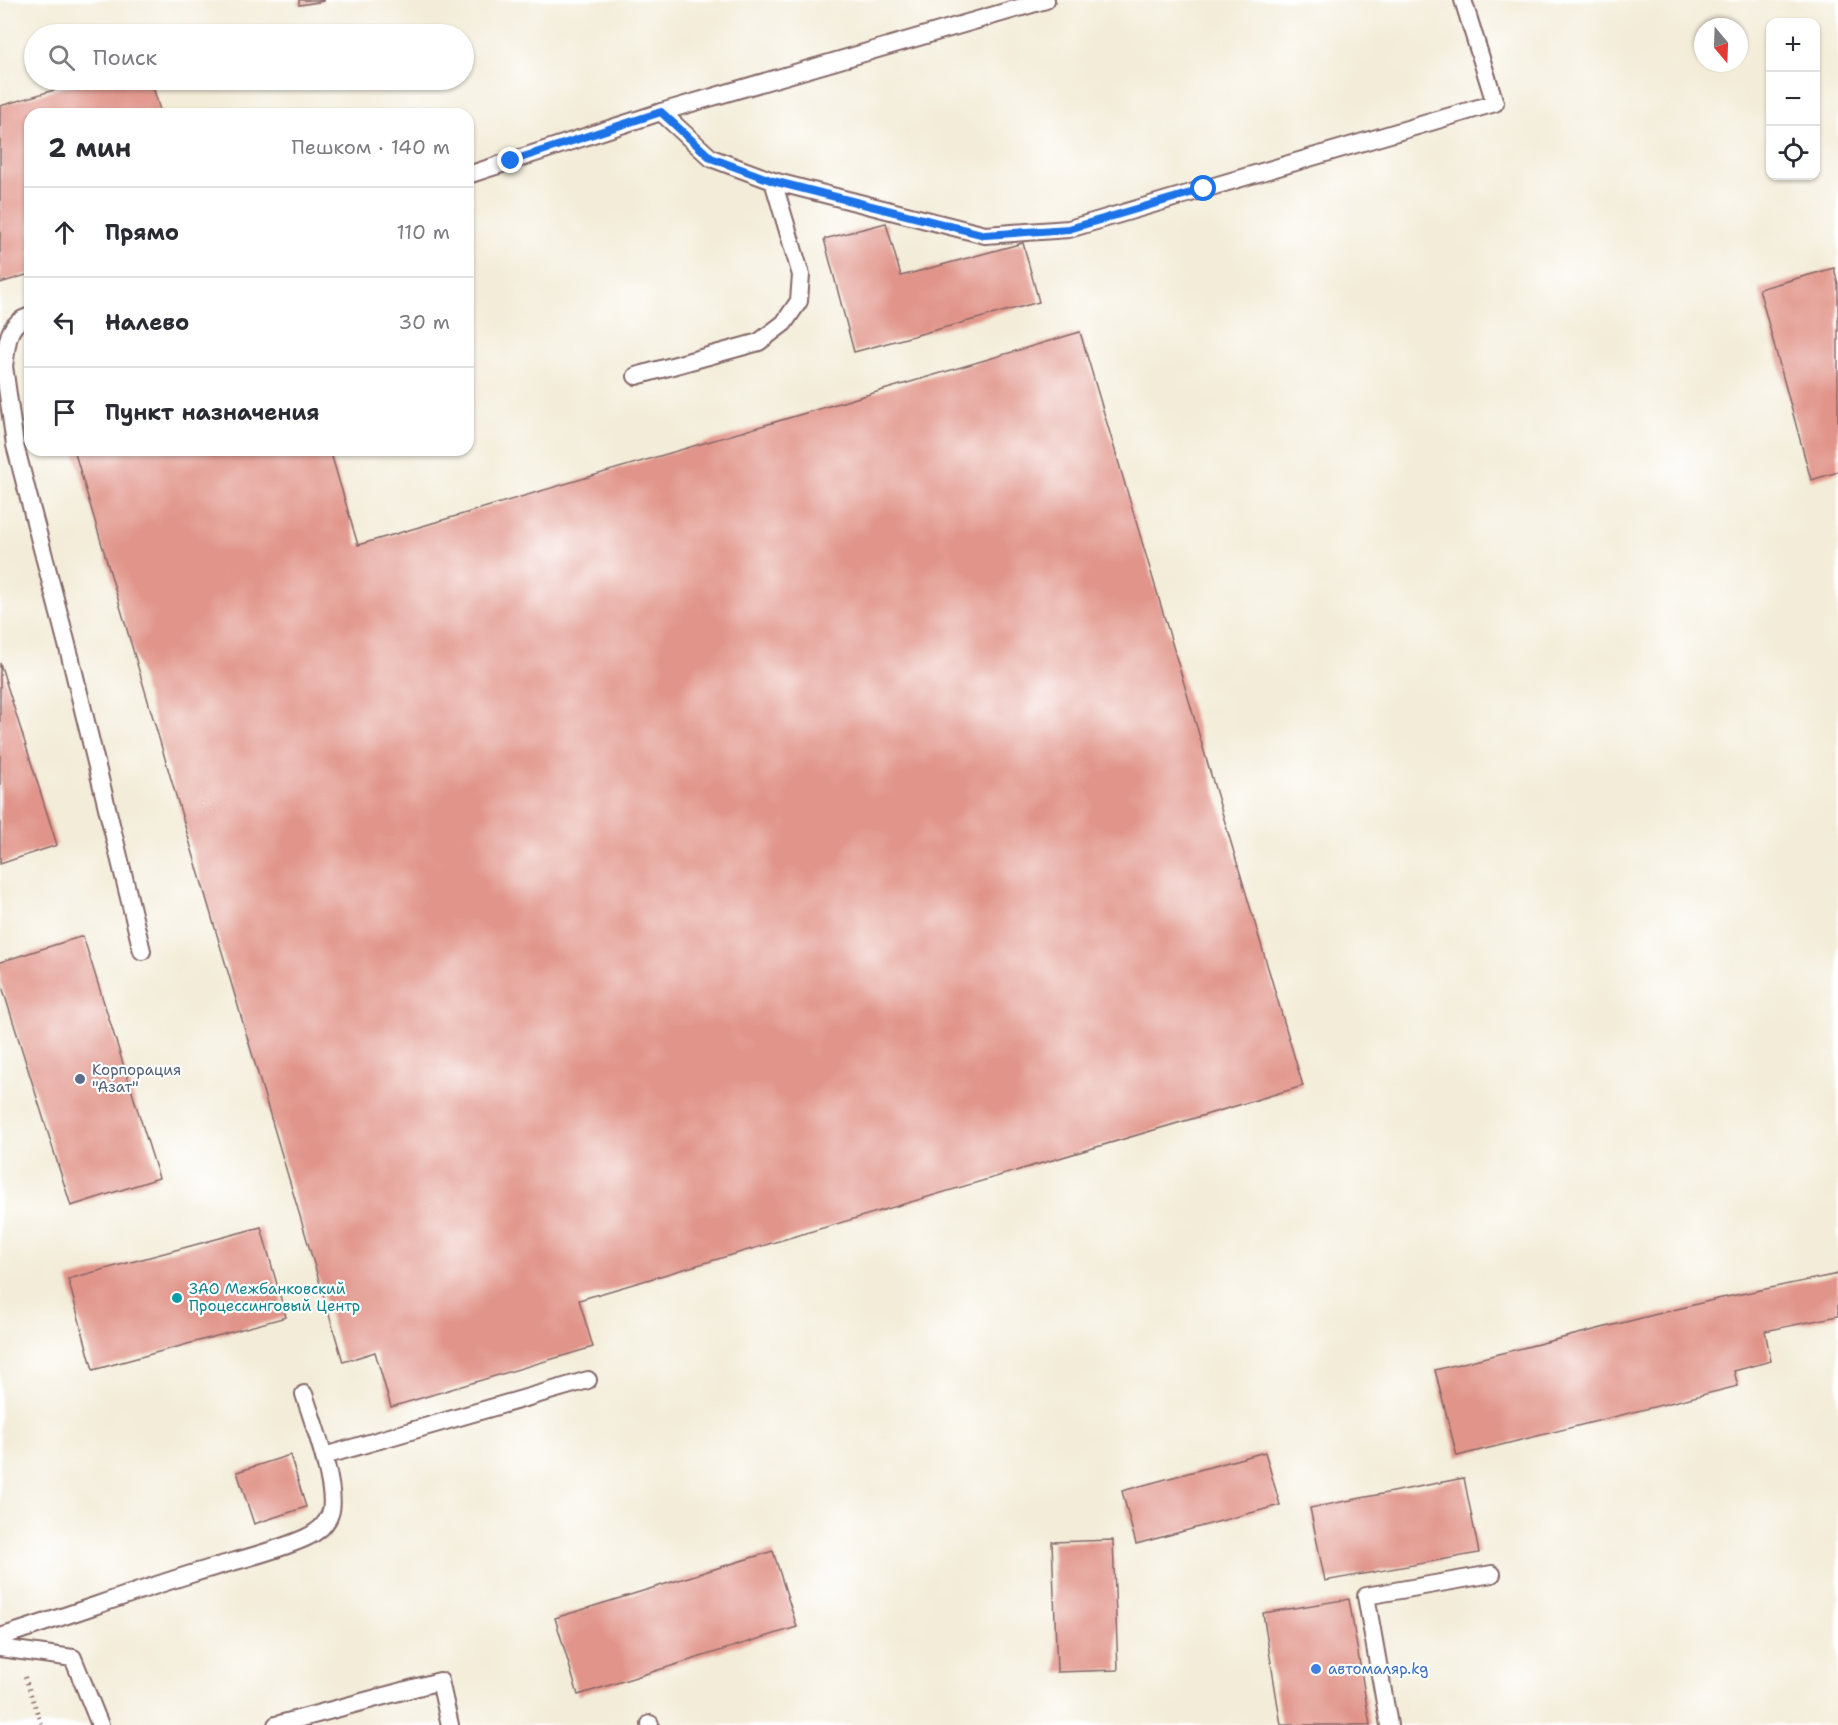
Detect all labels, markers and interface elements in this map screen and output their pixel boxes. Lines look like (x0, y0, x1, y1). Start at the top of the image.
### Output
north arrow (1694, 18, 1748, 72)
map controls (1766, 18, 1820, 180)
button: + (1766, 18, 1820, 72)
search box (24, 24, 474, 90)
icon: search (45, 41, 78, 74)
text: Поиск (93, 43, 157, 72)
button: − (1766, 72, 1820, 126)
button: locate (1766, 126, 1820, 180)
text: 2 мин (48, 130, 131, 165)
text: Пешком · 140 m (292, 134, 450, 160)
route end (497, 147, 523, 173)
route start (1190, 175, 1216, 201)
icon: ahead (48, 216, 81, 249)
text: Прямо (105, 218, 179, 247)
text: 110 m (396, 219, 450, 245)
icon: left (48, 306, 81, 339)
text: Налево (105, 308, 189, 337)
text: 30 m (398, 309, 450, 335)
icon: arrive (48, 396, 81, 429)
text: Пункт назначения (105, 398, 319, 427)
place label: Корпорация "Азат" (92, 1060, 181, 1097)
marker: Корпорация "Азат" (73, 1072, 87, 1086)
place label: ЗАО Межбанковский Процессинговый Центр (189, 1279, 360, 1316)
marker: ЗАО Межбанковский Процессинговый Центр (170, 1291, 184, 1305)
place label: автомаляр.kg (1328, 1659, 1428, 1679)
marker: автомаляр.kg (1309, 1662, 1323, 1676)

